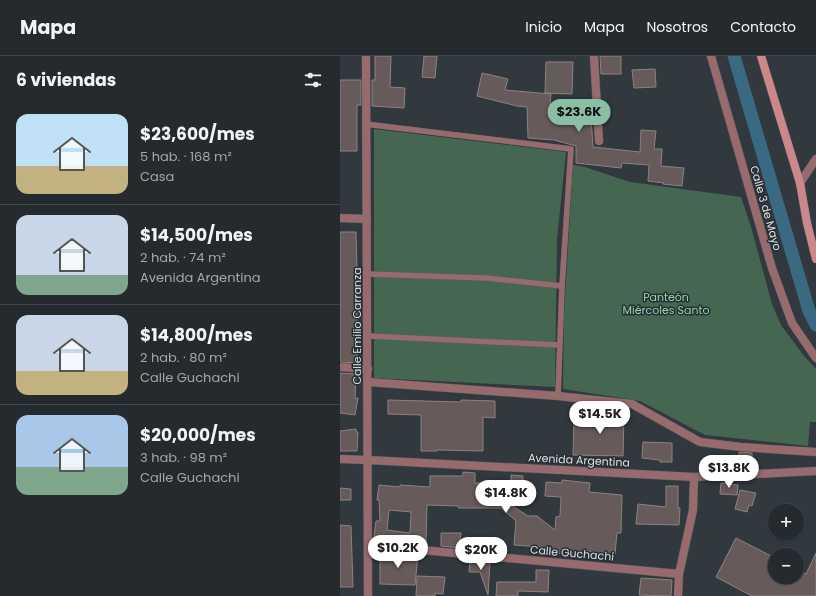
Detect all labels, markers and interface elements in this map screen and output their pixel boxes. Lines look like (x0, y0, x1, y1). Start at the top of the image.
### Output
text: Mapa (20, 14, 76, 41)
text: Inicio (525, 17, 562, 37)
text: Mapa (584, 17, 625, 37)
text: Nosotros (647, 17, 708, 37)
text: Contacto (730, 17, 796, 37)
text: 6 viviendas (16, 68, 116, 92)
icon: filters (302, 69, 324, 91)
pin: $23.6K (546, 99, 612, 133)
text: $23.6K (557, 102, 601, 121)
text: $23,600/mes (140, 122, 255, 146)
icon: home (48, 130, 96, 178)
text: 5 hab. · 168 m² (140, 147, 232, 166)
street label: Calle 3 de Mayo (746, 164, 786, 252)
text: Casa (140, 167, 174, 186)
text: $14,500/mes (140, 223, 253, 247)
icon: home (48, 231, 96, 279)
text: 2 hab. · 74 m² (140, 248, 226, 267)
street label: Calle Emilio Carranza (349, 267, 365, 385)
text: Avenida Argentina (140, 268, 261, 287)
park label: Panteón Miércoles Santo (623, 289, 710, 318)
text: $14,800/mes (140, 323, 253, 347)
icon: home (48, 331, 96, 379)
text: 2 hab. · 80 m² (140, 348, 227, 367)
text: Calle Guchachi (140, 368, 240, 387)
pin: $14.5K (567, 401, 633, 435)
text: $14.5K (578, 404, 622, 423)
text: $20,000/mes (140, 423, 256, 447)
icon: home (48, 431, 96, 479)
text: 3 hab. · 98 m² (140, 448, 227, 467)
street label: Avenida Argentina (528, 449, 630, 471)
pin: $13.8K (696, 455, 762, 489)
text: $13.8K (708, 458, 750, 477)
text: Calle Guchachi (140, 468, 240, 487)
pin: $14.8K (473, 480, 539, 514)
text: $14.8K (484, 483, 528, 502)
map controls (768, 504, 804, 584)
button: + (768, 504, 804, 540)
pin: $10.2K (365, 535, 431, 569)
pin: $20K (457, 537, 505, 571)
text: $10.2K (377, 538, 419, 557)
text: $20K (464, 540, 498, 559)
street label: Calle Guchachi (529, 541, 615, 565)
button: − (768, 548, 804, 584)

